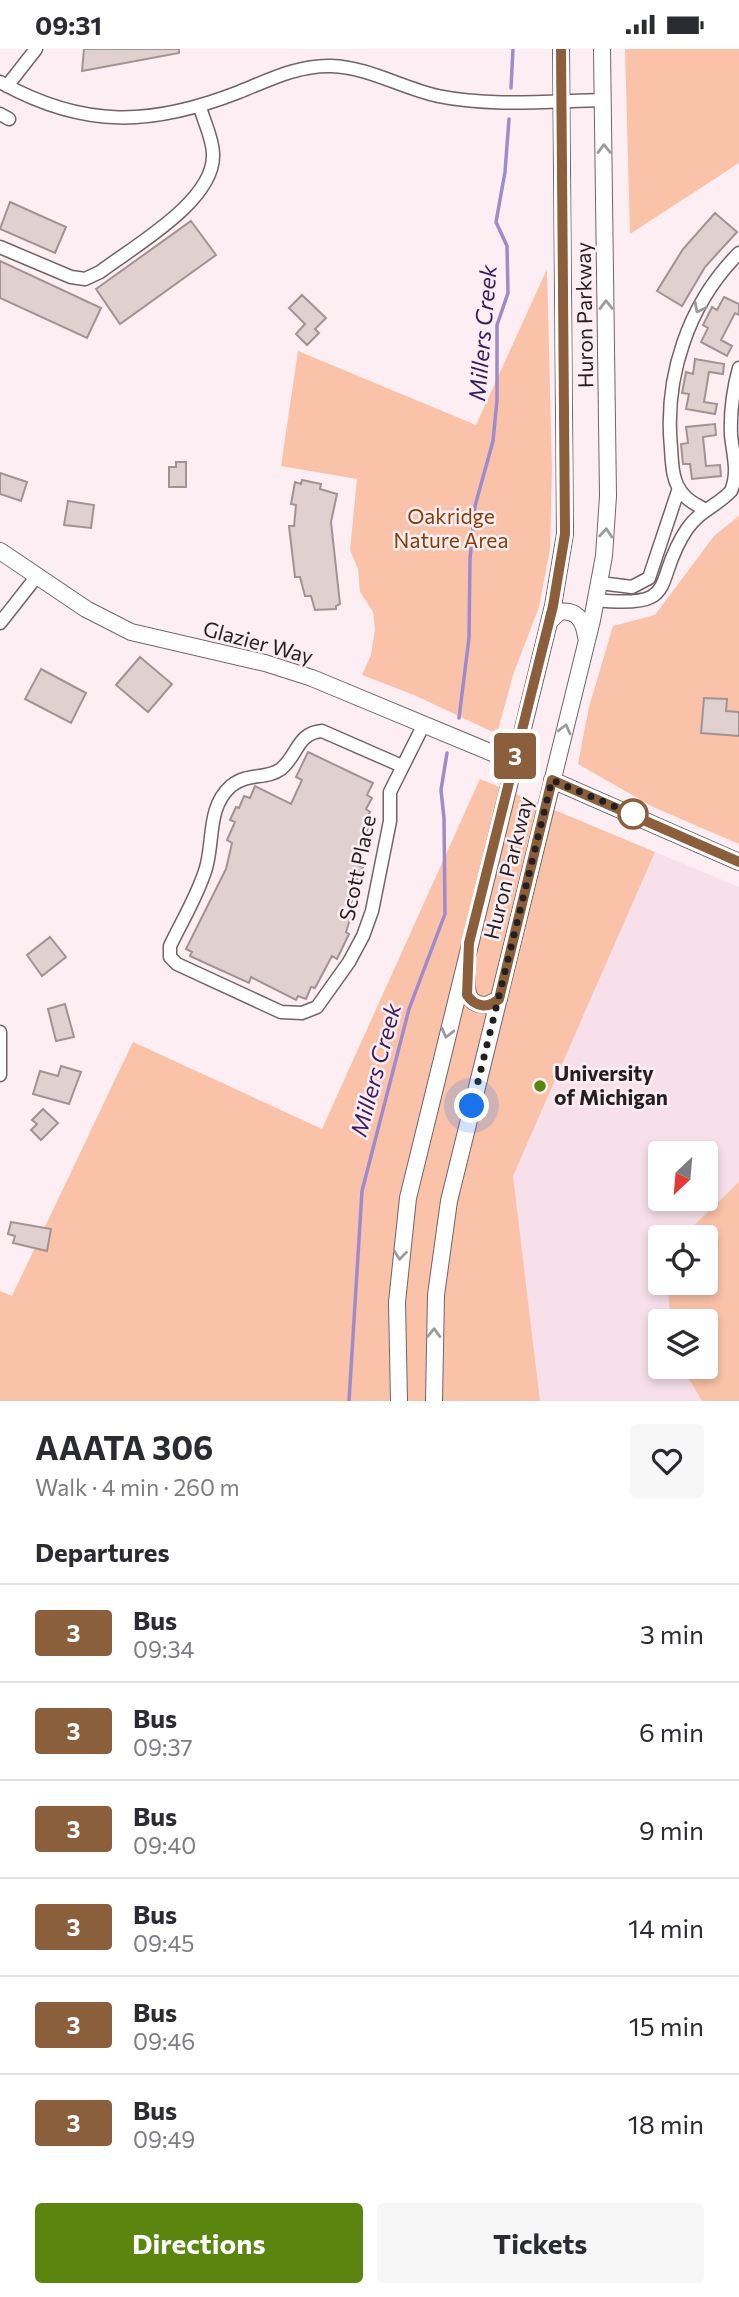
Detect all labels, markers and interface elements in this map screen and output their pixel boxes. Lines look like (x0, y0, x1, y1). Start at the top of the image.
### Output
text: 09:31 (35, 9, 102, 40)
one-way arrow (596, 143, 612, 154)
street label: Huron Parkway (570, 242, 597, 388)
water label: Millers Creek (462, 263, 502, 402)
one-way arrow (598, 299, 614, 310)
one-way arrow (694, 301, 708, 313)
park label: Oakridge Nature Area (394, 503, 508, 552)
one-way arrow (598, 527, 613, 538)
street label: Glazier Way (201, 615, 316, 668)
one-way arrow (557, 723, 571, 735)
line badge: 3 (492, 733, 538, 779)
text: 3 (508, 741, 522, 770)
street label: Huron Parkway (478, 794, 537, 942)
unlabelled marker (618, 799, 648, 829)
street label: Scott Place (333, 813, 380, 923)
water label: Millers Creek (344, 1000, 406, 1139)
one-way arrow (441, 1027, 455, 1039)
place label: University of Michigan (554, 1060, 668, 1109)
marker: University of Michigan (532, 1078, 548, 1094)
your location (454, 1088, 489, 1123)
north arrow (648, 1141, 718, 1211)
map controls (648, 1141, 718, 1379)
button: locate (648, 1225, 718, 1295)
one-way arrow (393, 1250, 408, 1261)
button: layers (648, 1309, 718, 1379)
one-way arrow (426, 1327, 441, 1338)
button: heart (630, 1424, 704, 1498)
text: AAATA 306 (35, 1426, 213, 1467)
text: Walk · 4 min · 260 m (35, 1473, 240, 1501)
text: Departures (35, 1536, 170, 1567)
text: Bus (133, 1604, 177, 1635)
text: 3 (67, 1618, 80, 1647)
text: 3 min (640, 1618, 704, 1649)
text: 09:34 (133, 1635, 194, 1663)
text: Bus (133, 1702, 177, 1733)
text: 3 (67, 1716, 80, 1745)
text: 6 min (639, 1716, 704, 1747)
text: 09:37 (133, 1733, 193, 1761)
text: Bus (133, 1800, 177, 1831)
text: 3 (67, 1814, 80, 1843)
text: 9 min (639, 1814, 704, 1845)
text: 09:40 (133, 1831, 196, 1859)
text: Bus (133, 1898, 177, 1929)
text: 3 (67, 1912, 80, 1941)
text: 14 min (628, 1912, 704, 1943)
text: 09:45 (133, 1929, 194, 1957)
text: Bus (133, 1996, 177, 2027)
text: 3 (67, 2010, 80, 2039)
text: 15 min (629, 2010, 704, 2041)
text: 09:46 (133, 2027, 195, 2055)
text: Bus (133, 2094, 177, 2125)
text: 3 (67, 2108, 80, 2137)
text: 18 min (628, 2108, 704, 2139)
text: 09:49 (133, 2125, 195, 2153)
button: Directions (35, 2203, 363, 2283)
button: Tickets (377, 2203, 704, 2283)

